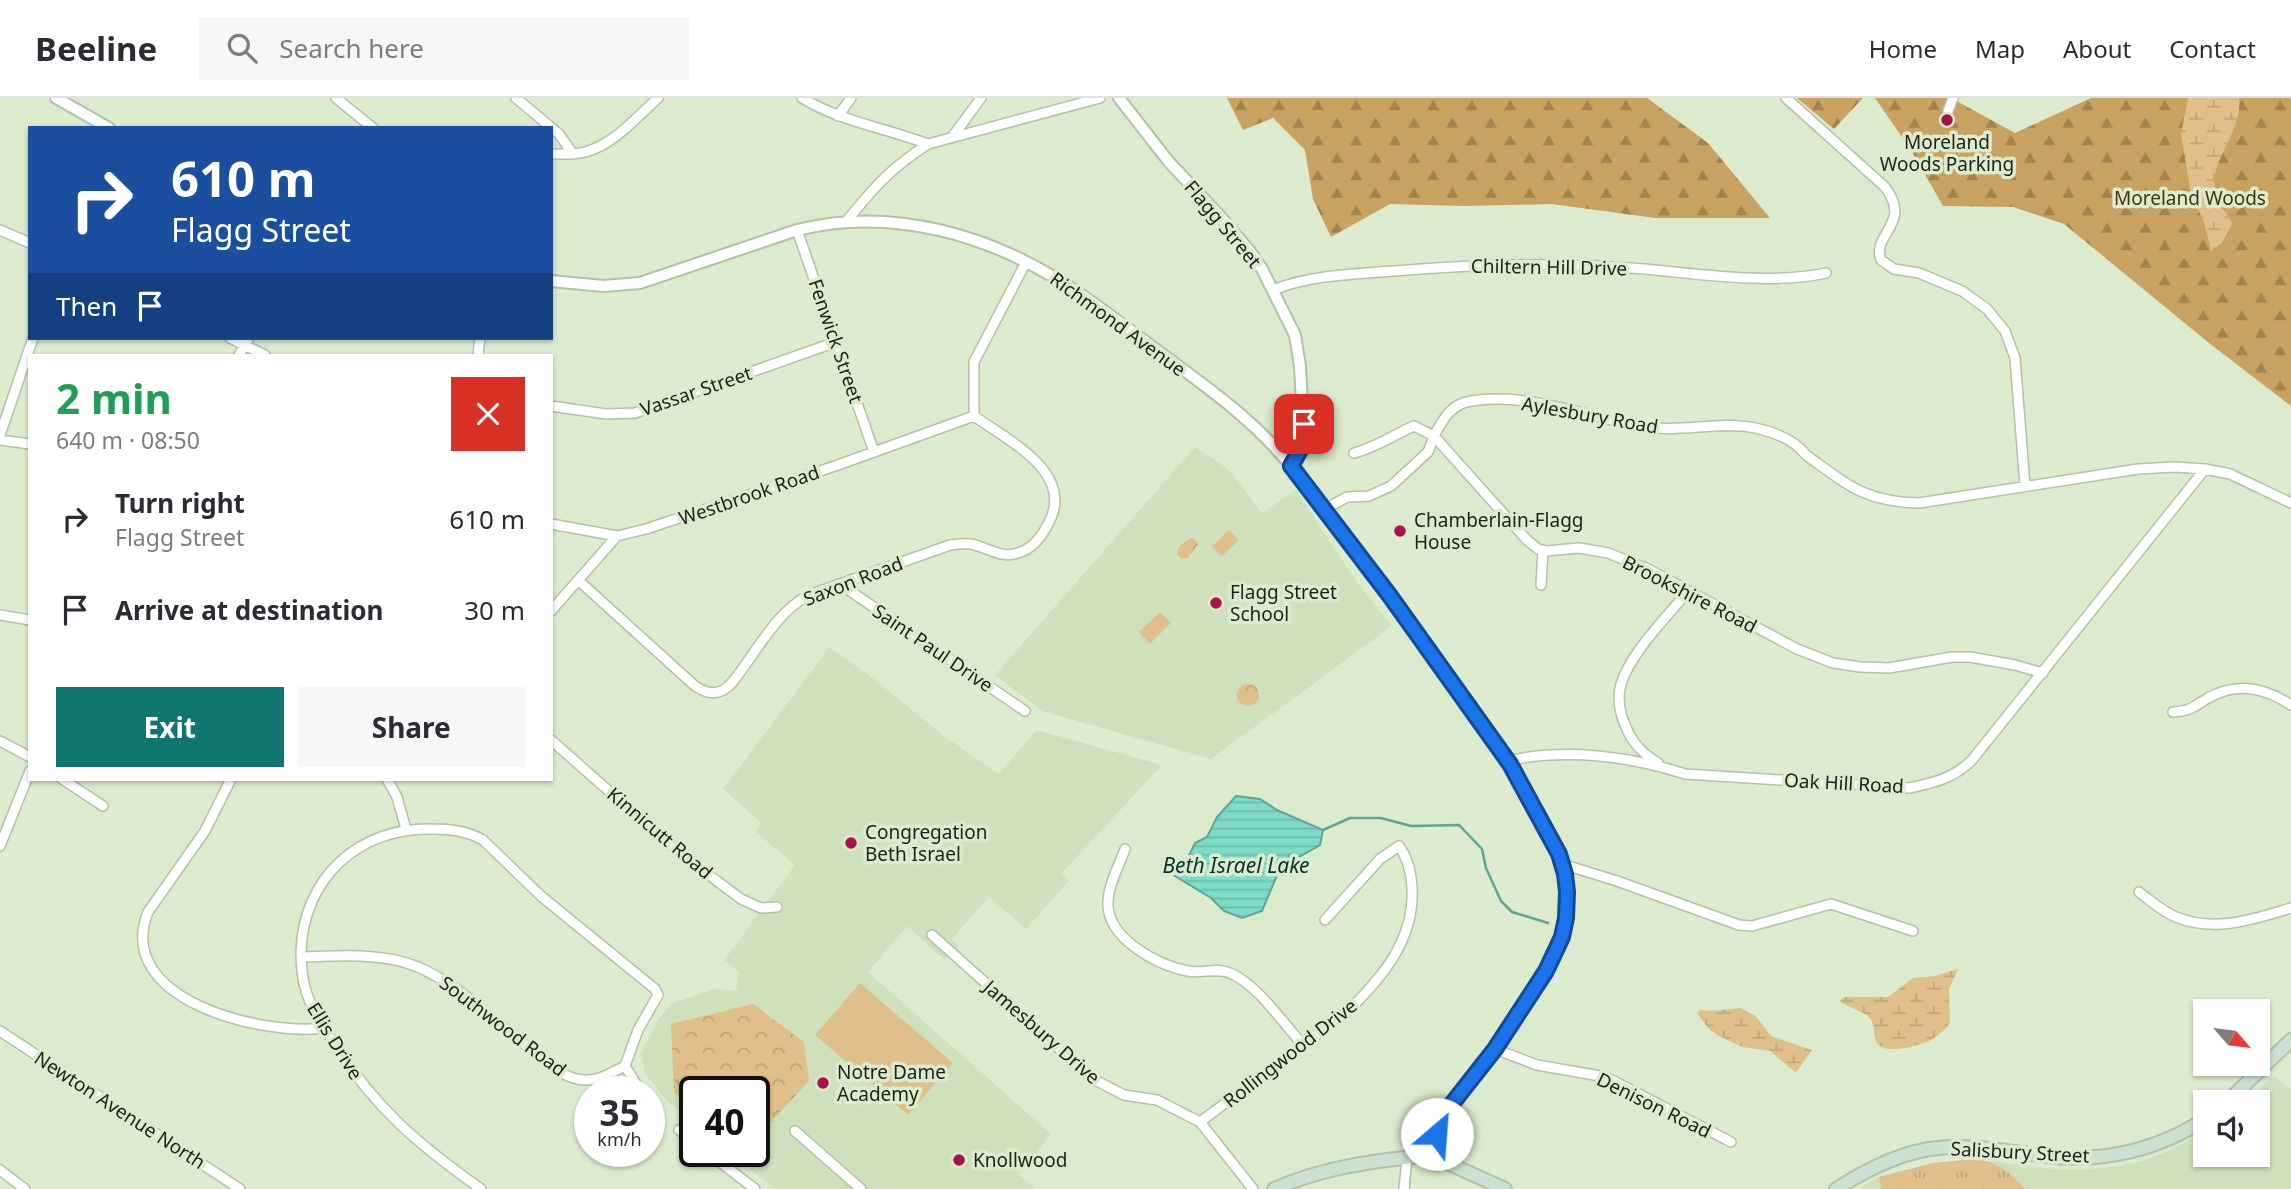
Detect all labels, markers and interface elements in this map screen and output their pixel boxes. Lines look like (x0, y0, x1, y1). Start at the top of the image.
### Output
search box (199, 17, 689, 80)
text: Beeline (35, 26, 157, 71)
icon: search (223, 29, 261, 67)
text: Search here (279, 30, 424, 66)
text: Home (1869, 32, 1937, 65)
text: Map (1975, 32, 2025, 65)
text: About (2063, 32, 2131, 65)
text: Contact (2169, 32, 2256, 65)
marker: Moreland Woods Parking (1939, 112, 1955, 128)
place label: Moreland Woods Parking (1880, 129, 2014, 177)
text: 610 m (171, 145, 316, 211)
icon: right (56, 154, 147, 245)
street label: Flagg Street (1179, 175, 1267, 273)
park label: Moreland Woods (2114, 185, 2266, 211)
text: Flagg Street (171, 208, 351, 251)
street label: Chiltern Hill Drive (1471, 253, 1627, 281)
street label: Richmond Avenue (1045, 266, 1191, 382)
street label: Fenwick Street (803, 276, 869, 407)
icon: arrive (131, 287, 169, 325)
text: Then (56, 288, 117, 324)
street label: Vassar Street (637, 360, 755, 422)
text: 2 min (56, 369, 172, 426)
button: close (451, 377, 525, 451)
street label: Aylesbury Road (1520, 390, 1660, 440)
pin (1274, 394, 1334, 454)
icon: arrive (1285, 405, 1323, 443)
text: 640 m · 08:50 (56, 424, 200, 456)
street label: Westbrook Road (675, 459, 823, 531)
text: Turn right (115, 485, 245, 521)
icon: right (56, 500, 94, 538)
text: 610 m (449, 501, 525, 537)
place label: Chamberlain-Flagg House (1414, 507, 1584, 555)
text: Flagg Street (115, 521, 244, 553)
marker: Chamberlain-Flagg House (1392, 523, 1408, 539)
street label: Brookshire Road (1618, 549, 1762, 639)
street label: Saxon Road (800, 550, 906, 612)
place label: Flagg Street School (1230, 579, 1337, 627)
icon: arrive (56, 591, 94, 629)
text: Arrive at destination (115, 592, 384, 628)
text: 30 m (464, 592, 525, 628)
marker: Flagg Street School (1208, 595, 1224, 611)
street label: Saint Paul Drive (868, 598, 998, 698)
button: Exit (56, 687, 284, 767)
button: Share (298, 687, 525, 767)
street label: Oak Hill Road (1783, 767, 1905, 799)
street label: Kinnicutt Road (602, 781, 718, 885)
place label: Congregation Beth Israel (865, 819, 987, 867)
marker: Congregation Beth Israel (843, 835, 859, 851)
water label: Beth Israel Lake (1162, 851, 1310, 879)
street label: Southwood Road (434, 970, 572, 1082)
street label: Jamesbury Drive (977, 973, 1106, 1090)
street label: Rollingwood Drive (1218, 993, 1362, 1113)
street label: Ellis Drive (301, 998, 369, 1084)
north arrow (2193, 999, 2270, 1076)
map controls (2193, 999, 2270, 1167)
street label: Newton Avenue North (30, 1045, 210, 1175)
place label: Notre Dame Academy (837, 1059, 946, 1107)
street label: Denison Road (1592, 1066, 1716, 1144)
marker: Notre Dame Academy (815, 1075, 831, 1091)
speed limit sign: 40 (679, 1076, 770, 1167)
text: 35 (599, 1089, 640, 1136)
button: sound (2193, 1090, 2270, 1167)
position arrow (1400, 1097, 1474, 1171)
text: km/h (597, 1127, 642, 1151)
street label: Salisbury Street (1950, 1135, 2090, 1169)
place label: Knollwood (973, 1147, 1067, 1173)
marker: Knollwood (951, 1152, 967, 1168)

